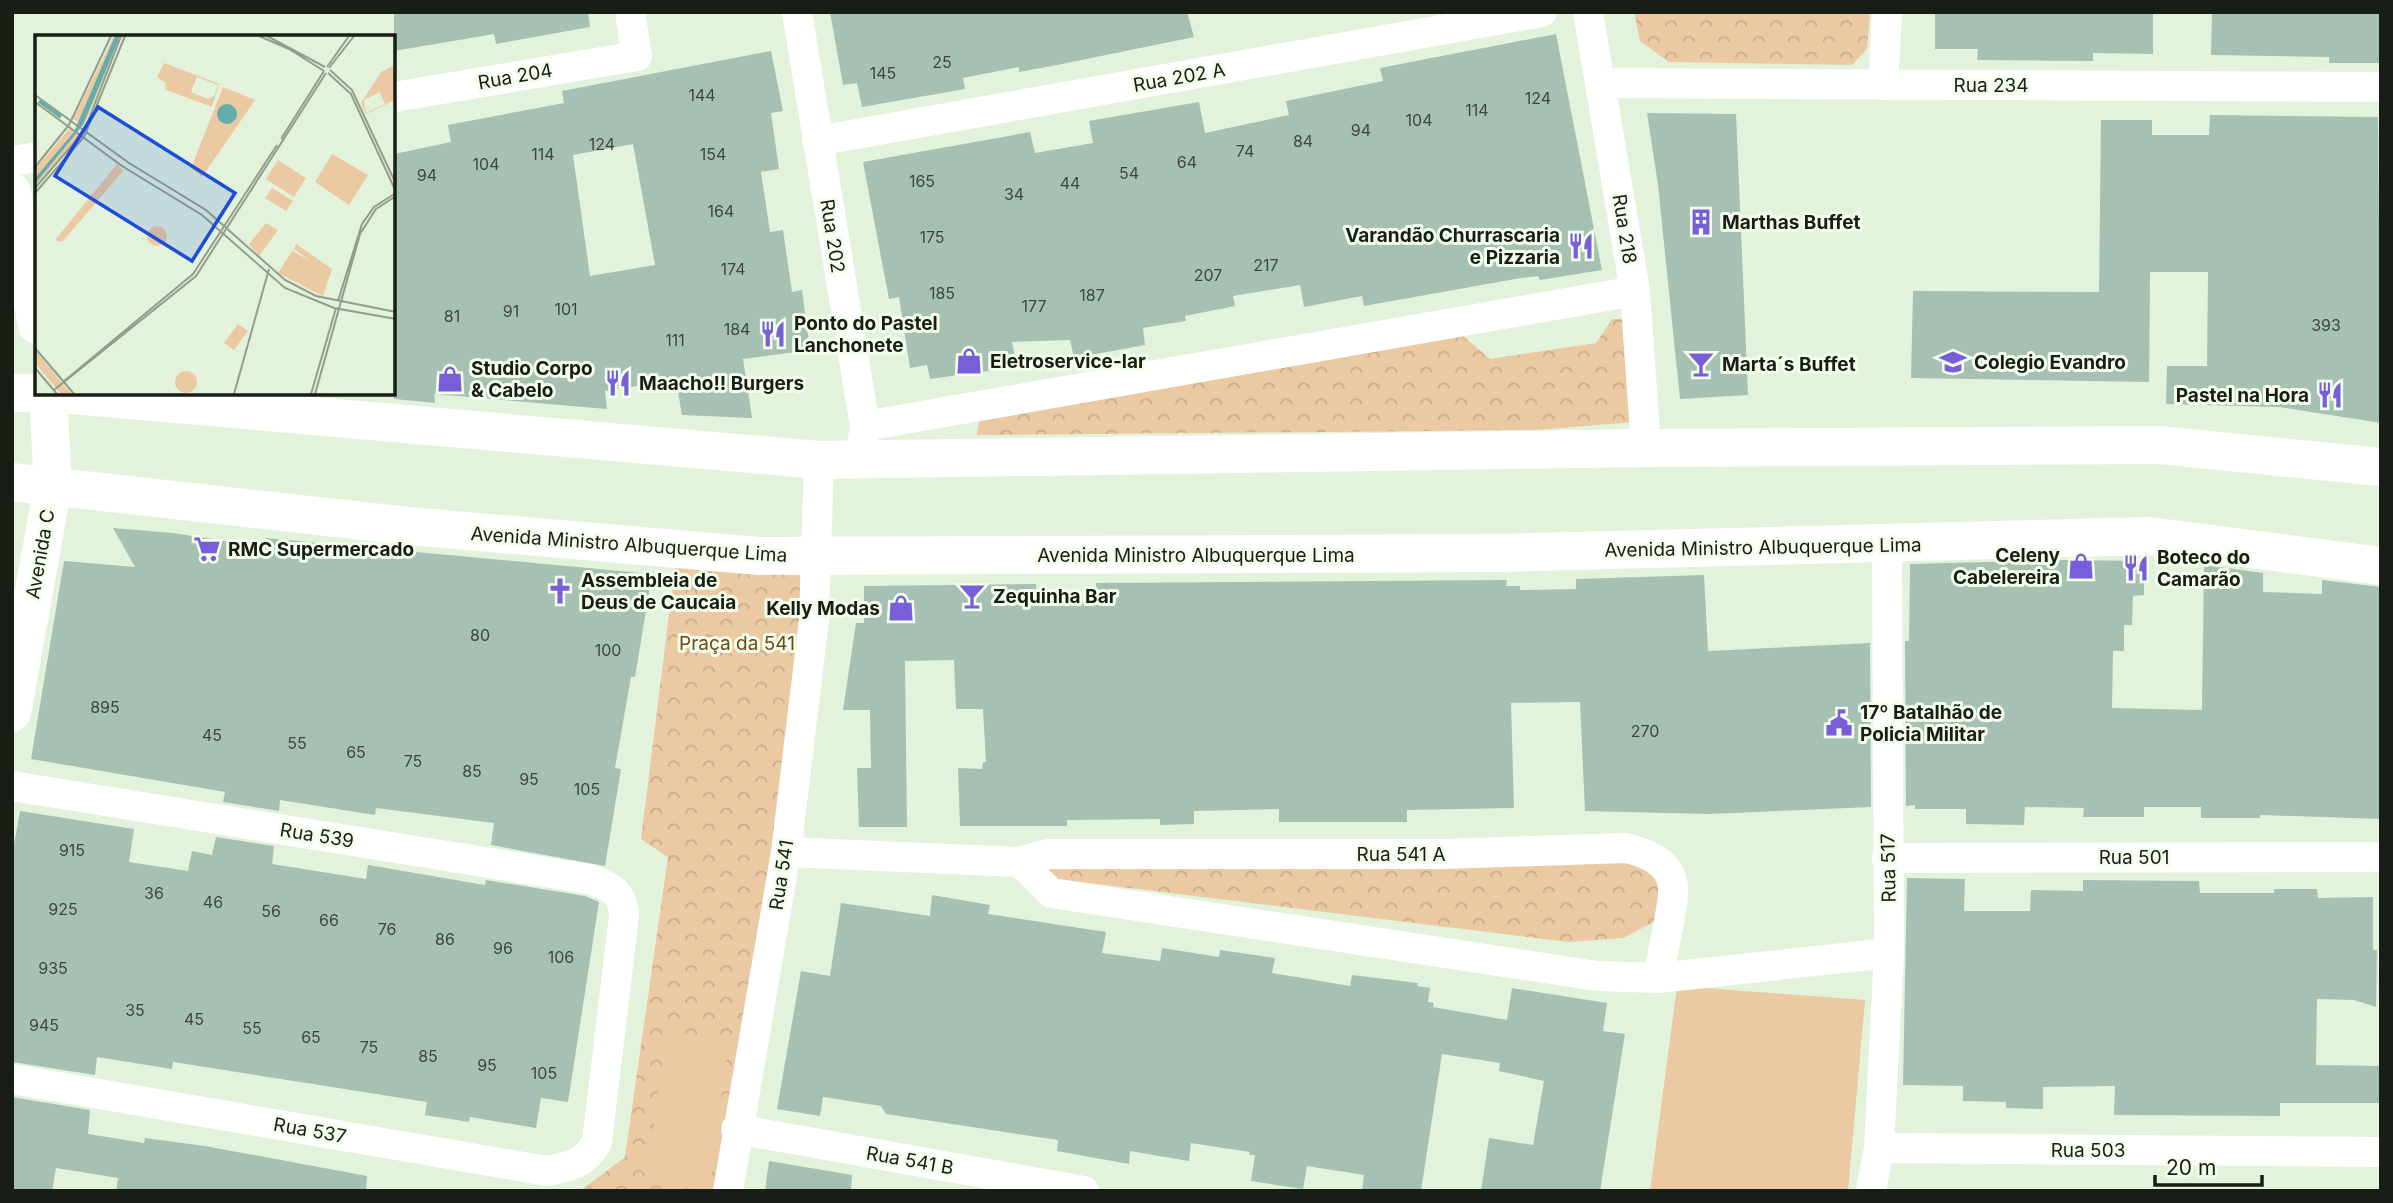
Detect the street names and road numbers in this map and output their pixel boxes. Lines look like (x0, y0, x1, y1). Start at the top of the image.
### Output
street label: Rua 202 A (1131, 58, 1227, 97)
street label: Rua 204 (476, 59, 554, 94)
street label: Rua 234 (1953, 74, 2029, 97)
street label: Rua 218 (1608, 192, 1641, 266)
street label: Rua 202 (815, 197, 850, 275)
street label: Avenida C (21, 507, 60, 601)
street label: Avenida Ministro Albuquerque Lima (470, 522, 788, 567)
street label: Avenida Ministro Albuquerque Lima (1604, 533, 1922, 562)
street label: Avenida Ministro Albuquerque Lima (1037, 544, 1355, 567)
street label: Rua 539 (278, 818, 356, 853)
street label: Rua 517 (1876, 833, 1901, 903)
street label: Rua 541 (765, 838, 798, 912)
street label: Rua 541 A (1356, 843, 1446, 866)
street label: Rua 501 (2099, 846, 2169, 869)
street label: Rua 537 (272, 1113, 348, 1148)
street label: Rua 503 (2051, 1139, 2125, 1162)
street label: Rua 541 B (864, 1141, 955, 1179)

